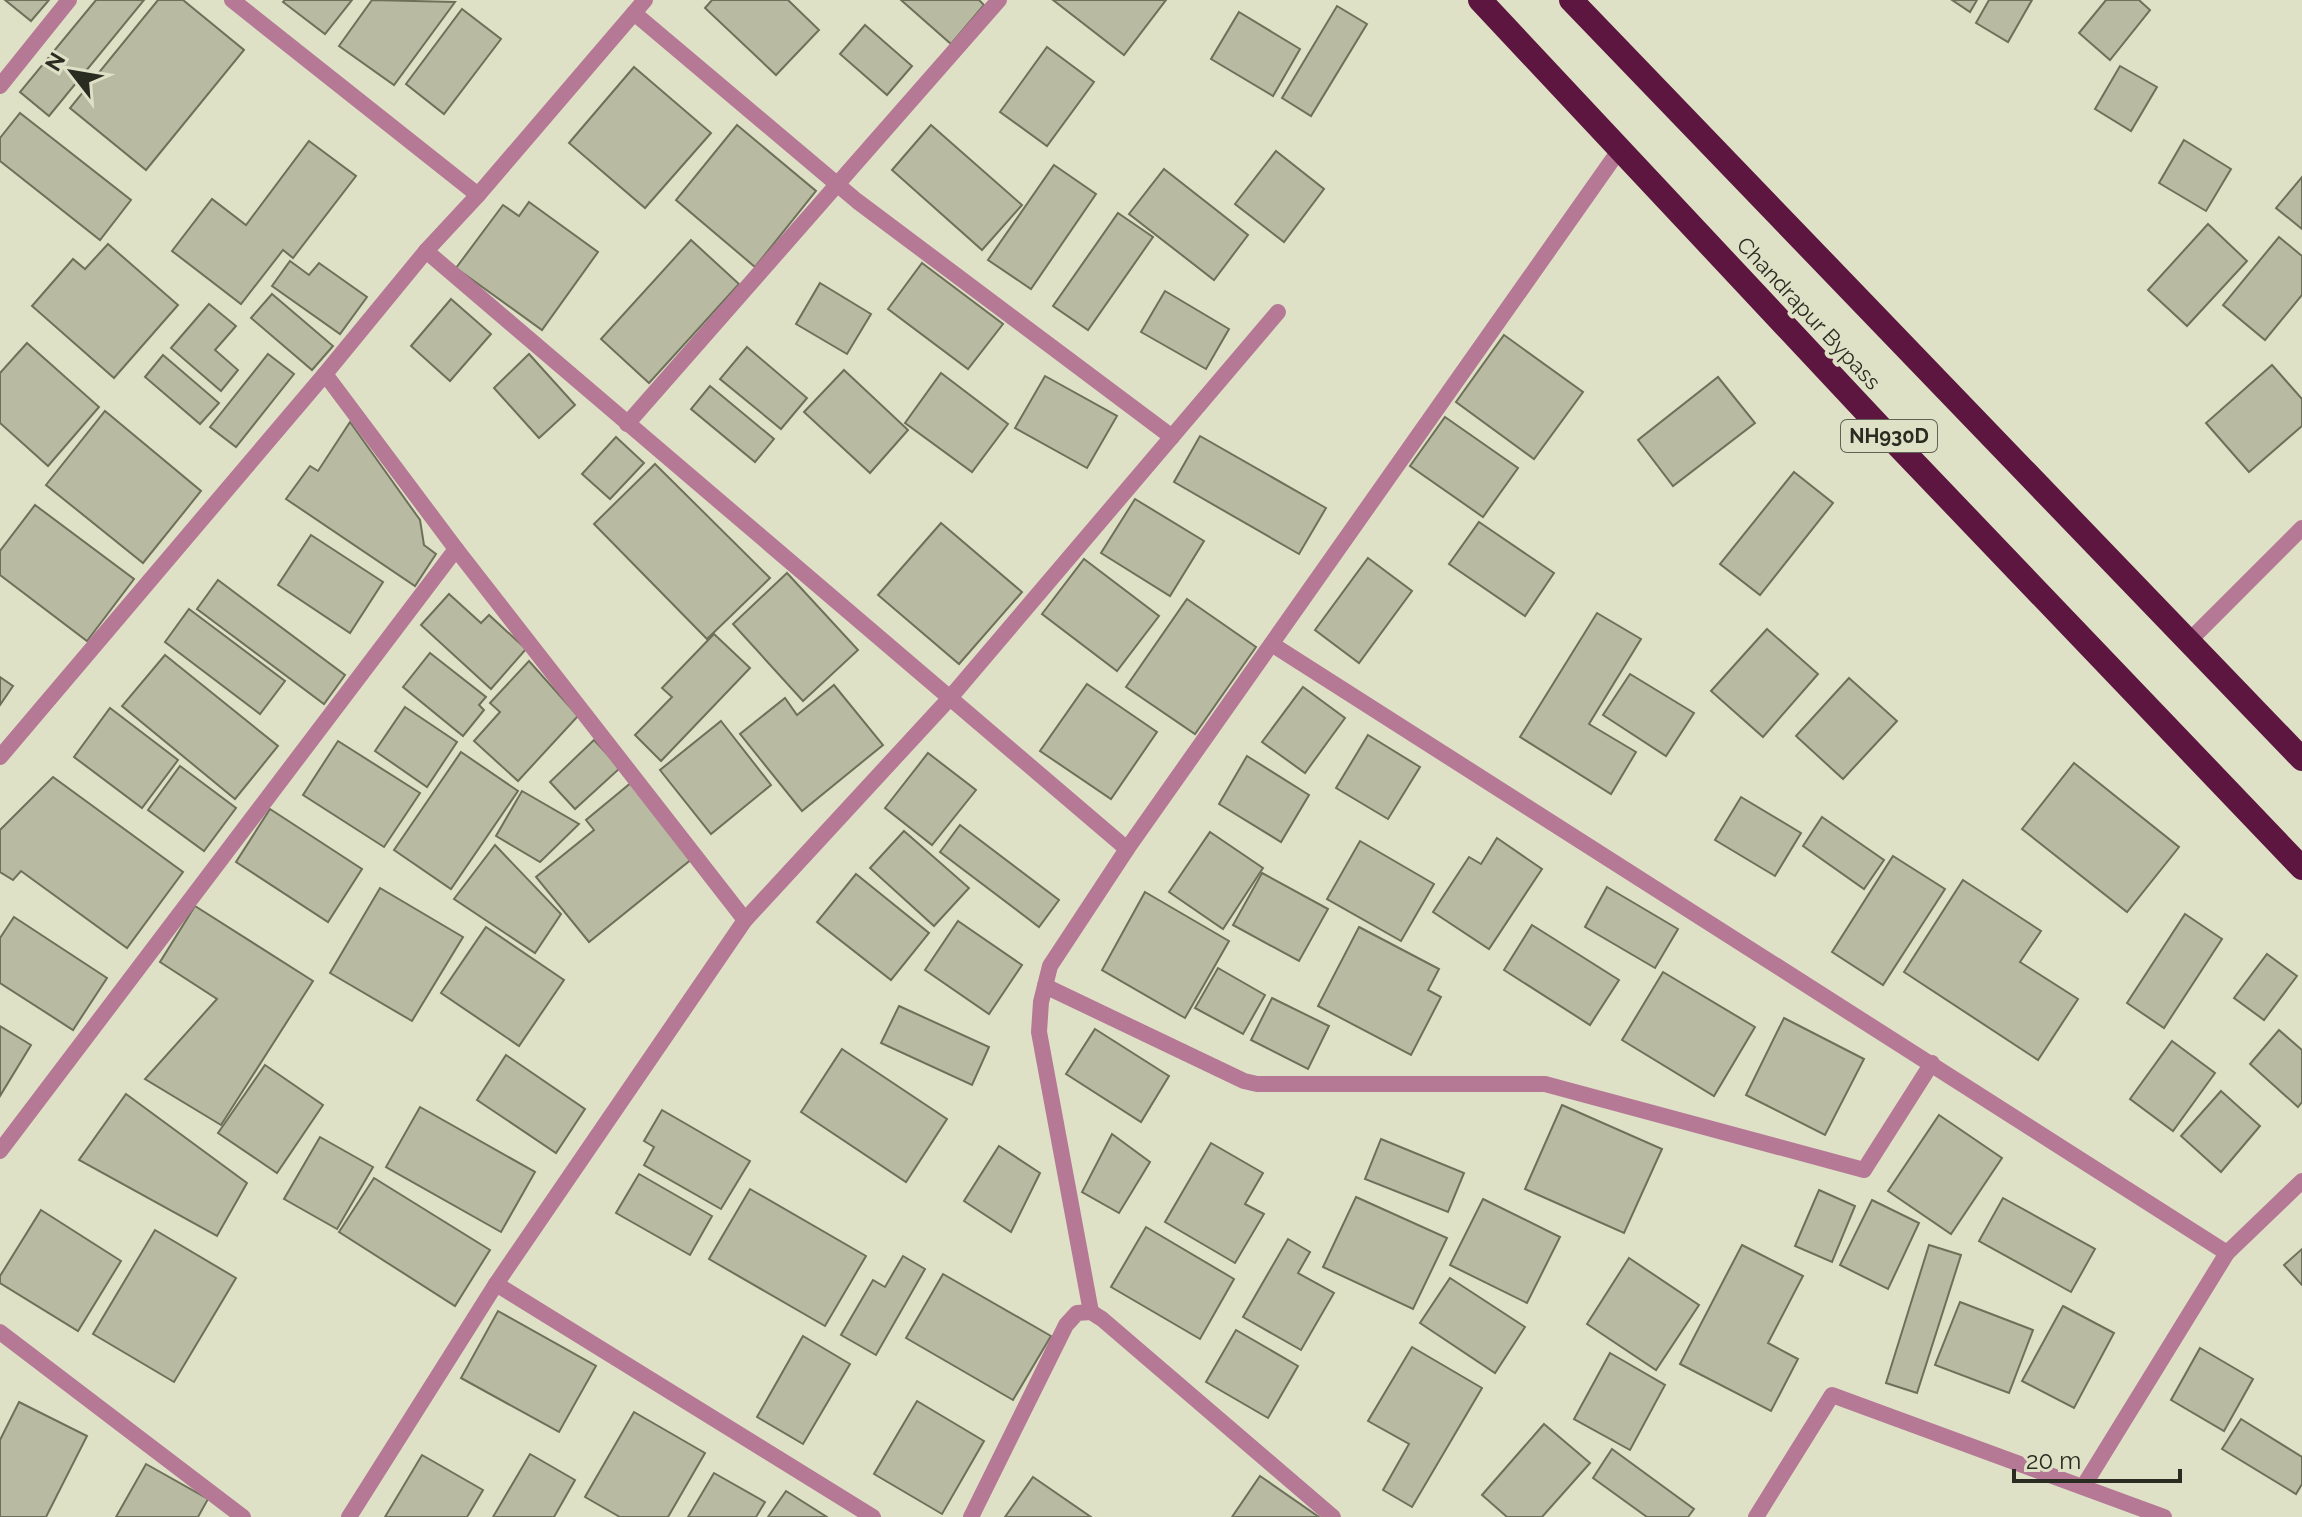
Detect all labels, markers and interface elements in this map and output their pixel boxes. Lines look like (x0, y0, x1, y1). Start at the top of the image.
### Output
north arrow (32, 32, 112, 112)
text: N (39, 48, 70, 76)
street label: Chandrapur Bypass (1732, 231, 1886, 395)
road number: NH930D (1841, 420, 1937, 452)
scale bar (2014, 1433, 2180, 1483)
text: 20 m (2026, 1446, 2081, 1475)

